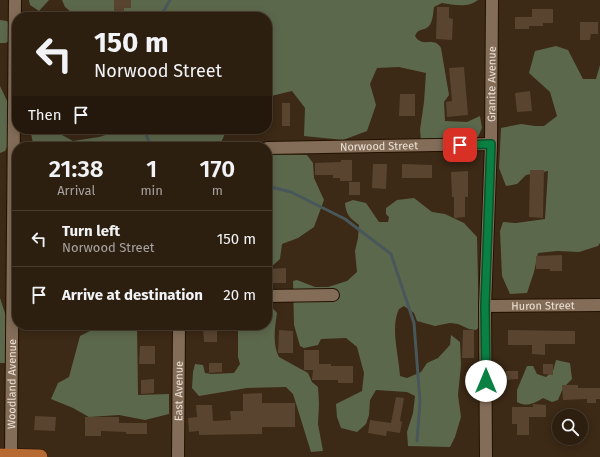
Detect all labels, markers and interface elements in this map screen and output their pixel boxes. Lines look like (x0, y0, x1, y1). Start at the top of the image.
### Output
text: 150 m (94, 26, 169, 59)
icon: left (28, 28, 80, 80)
street label: Granite Avenue (485, 46, 498, 122)
text: Norwood Street (94, 60, 222, 82)
icon: arrive (70, 104, 92, 126)
text: Then (28, 106, 62, 124)
pin (443, 128, 477, 162)
icon: arrive (449, 134, 471, 156)
street label: Norwood Street (340, 139, 418, 153)
text: 21:38 (49, 155, 104, 183)
text: 1 (146, 155, 157, 183)
text: 170 (200, 155, 235, 183)
text: Arrival (57, 183, 95, 198)
text: min (140, 183, 163, 198)
text: m (212, 183, 223, 198)
text: Turn left (62, 222, 120, 240)
icon: left (28, 228, 50, 250)
text: 150 m (217, 230, 256, 248)
text: Norwood Street (62, 240, 154, 255)
icon: arrive (28, 284, 50, 306)
text: Arrive at destination (62, 286, 203, 304)
text: 20 m (223, 286, 256, 304)
street label: Huron Street (511, 299, 575, 312)
street label: Woodland Avenue (5, 339, 19, 429)
position arrow (465, 360, 507, 402)
street label: East Avenue (172, 361, 185, 421)
map controls (552, 409, 588, 445)
button: search (552, 409, 588, 445)

